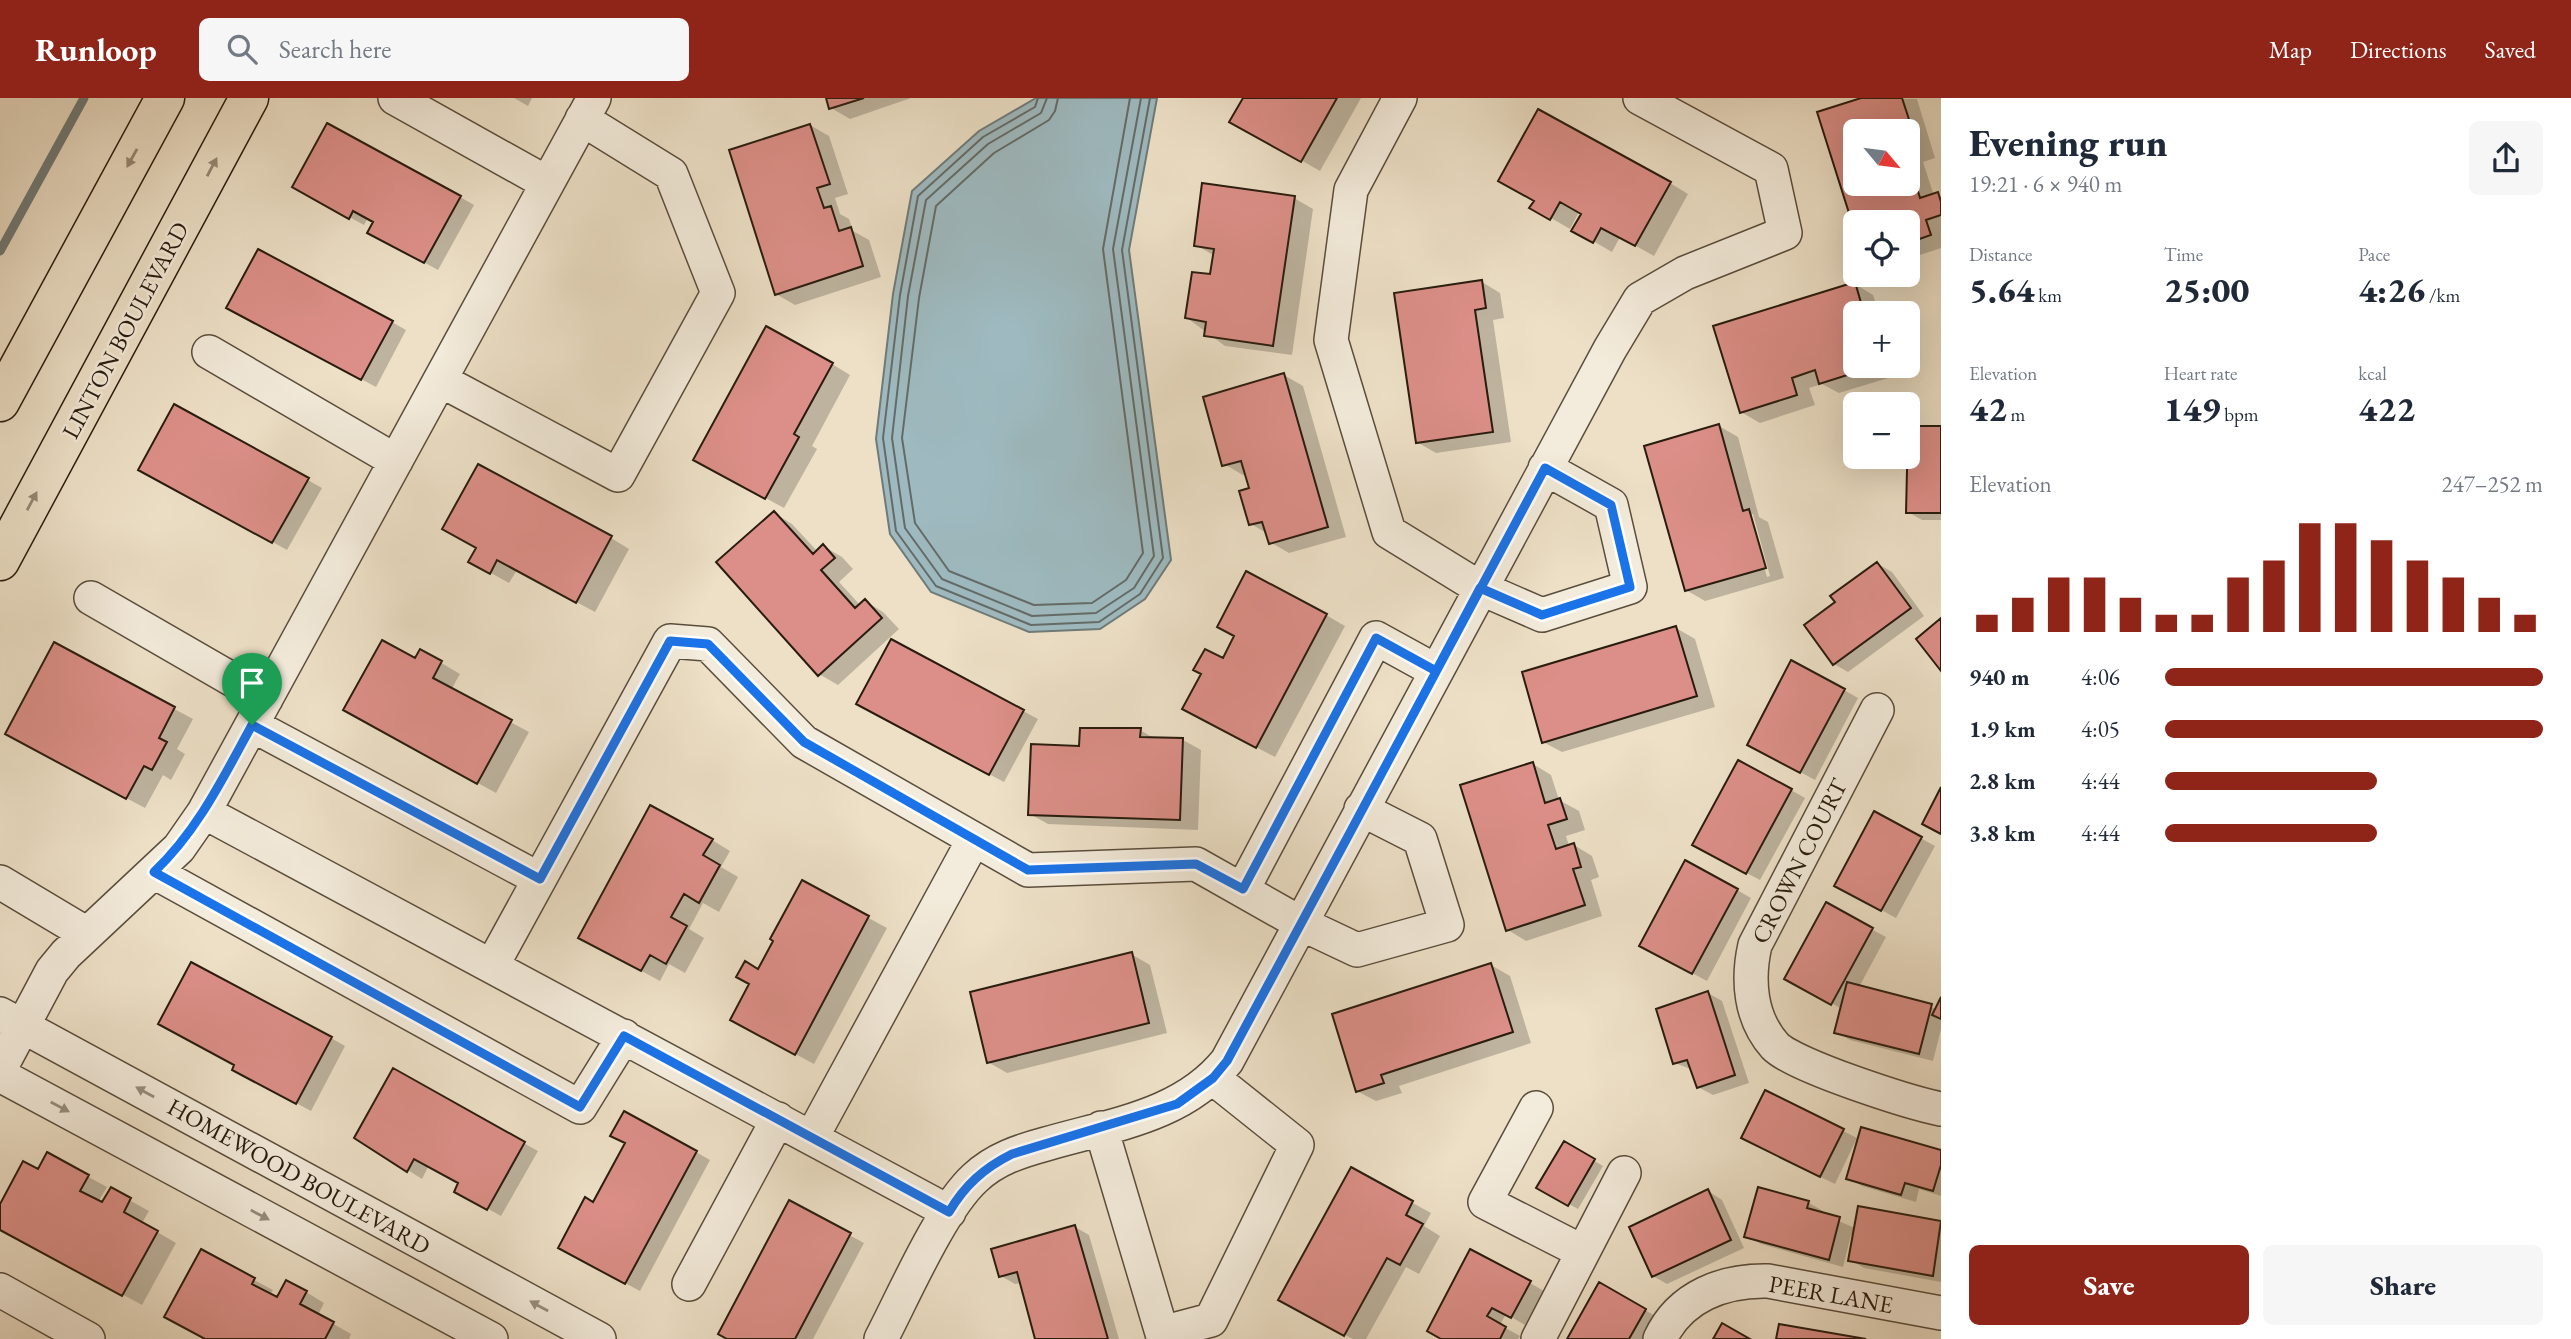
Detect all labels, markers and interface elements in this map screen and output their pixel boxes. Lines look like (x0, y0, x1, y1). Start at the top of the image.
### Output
search box (199, 18, 689, 81)
text: Runloop (35, 28, 157, 71)
icon: search (223, 30, 261, 68)
text: Search here (279, 32, 391, 66)
text: Map (2269, 34, 2312, 65)
text: Directions (2350, 34, 2447, 65)
text: Saved (2485, 34, 2536, 65)
text: Evening run (1969, 118, 2167, 167)
north arrow (1843, 119, 1920, 196)
map controls (1843, 119, 1920, 469)
button: share (2469, 121, 2543, 195)
one-way arrow (126, 148, 138, 168)
one-way arrow (206, 157, 218, 176)
text: 19:21 · 6 × 940 m (1969, 169, 2122, 199)
button: locate (1843, 210, 1920, 287)
street label: LINTON BOULEVARD (55, 216, 195, 444)
text: Distance (1969, 242, 2032, 267)
text: Time (2164, 242, 2203, 267)
text: Pace (2358, 242, 2390, 267)
text: 5.64 (1969, 267, 2035, 312)
text: 25:00 (2164, 267, 2249, 312)
text: 4:26 (2358, 267, 2425, 312)
text: km (2035, 283, 2062, 308)
text: /km (2425, 283, 2460, 308)
button: + (1843, 301, 1920, 378)
text: Elevation (1969, 361, 2037, 386)
text: Heart rate (2164, 361, 2237, 386)
text: kcal (2358, 361, 2387, 386)
text: 42 (1969, 386, 2007, 431)
text: 149 (2164, 386, 2220, 431)
text: 422 (2358, 386, 2415, 431)
button: − (1843, 392, 1920, 469)
text: m (2007, 402, 2025, 427)
text: bpm (2220, 402, 2259, 427)
text: Elevation (1969, 469, 2052, 499)
text: 247–252 m (2442, 469, 2543, 499)
one-way arrow (27, 491, 38, 511)
pin (222, 653, 282, 725)
text: 940 m (1969, 662, 2030, 692)
text: 4:06 (2081, 662, 2120, 692)
icon: arrive (233, 664, 271, 702)
text: 1.9 km (1969, 714, 2036, 744)
text: 4:05 (2081, 714, 2120, 744)
text: 2.8 km (1969, 766, 2036, 796)
text: 4:44 (2081, 766, 2120, 796)
street label: CROWN COURT (1744, 772, 1854, 949)
text: 3.8 km (1969, 818, 2036, 848)
text: 4:44 (2081, 818, 2120, 848)
one-way arrow (135, 1087, 155, 1098)
street label: HOMEWOOD BOULEVARD (162, 1091, 436, 1261)
one-way arrow (50, 1101, 70, 1113)
one-way arrow (251, 1209, 270, 1221)
button: Save (1969, 1245, 2249, 1325)
button: Share (2263, 1245, 2543, 1325)
street label: PEER LANE (1767, 1268, 1895, 1320)
one-way arrow (528, 1301, 548, 1313)

